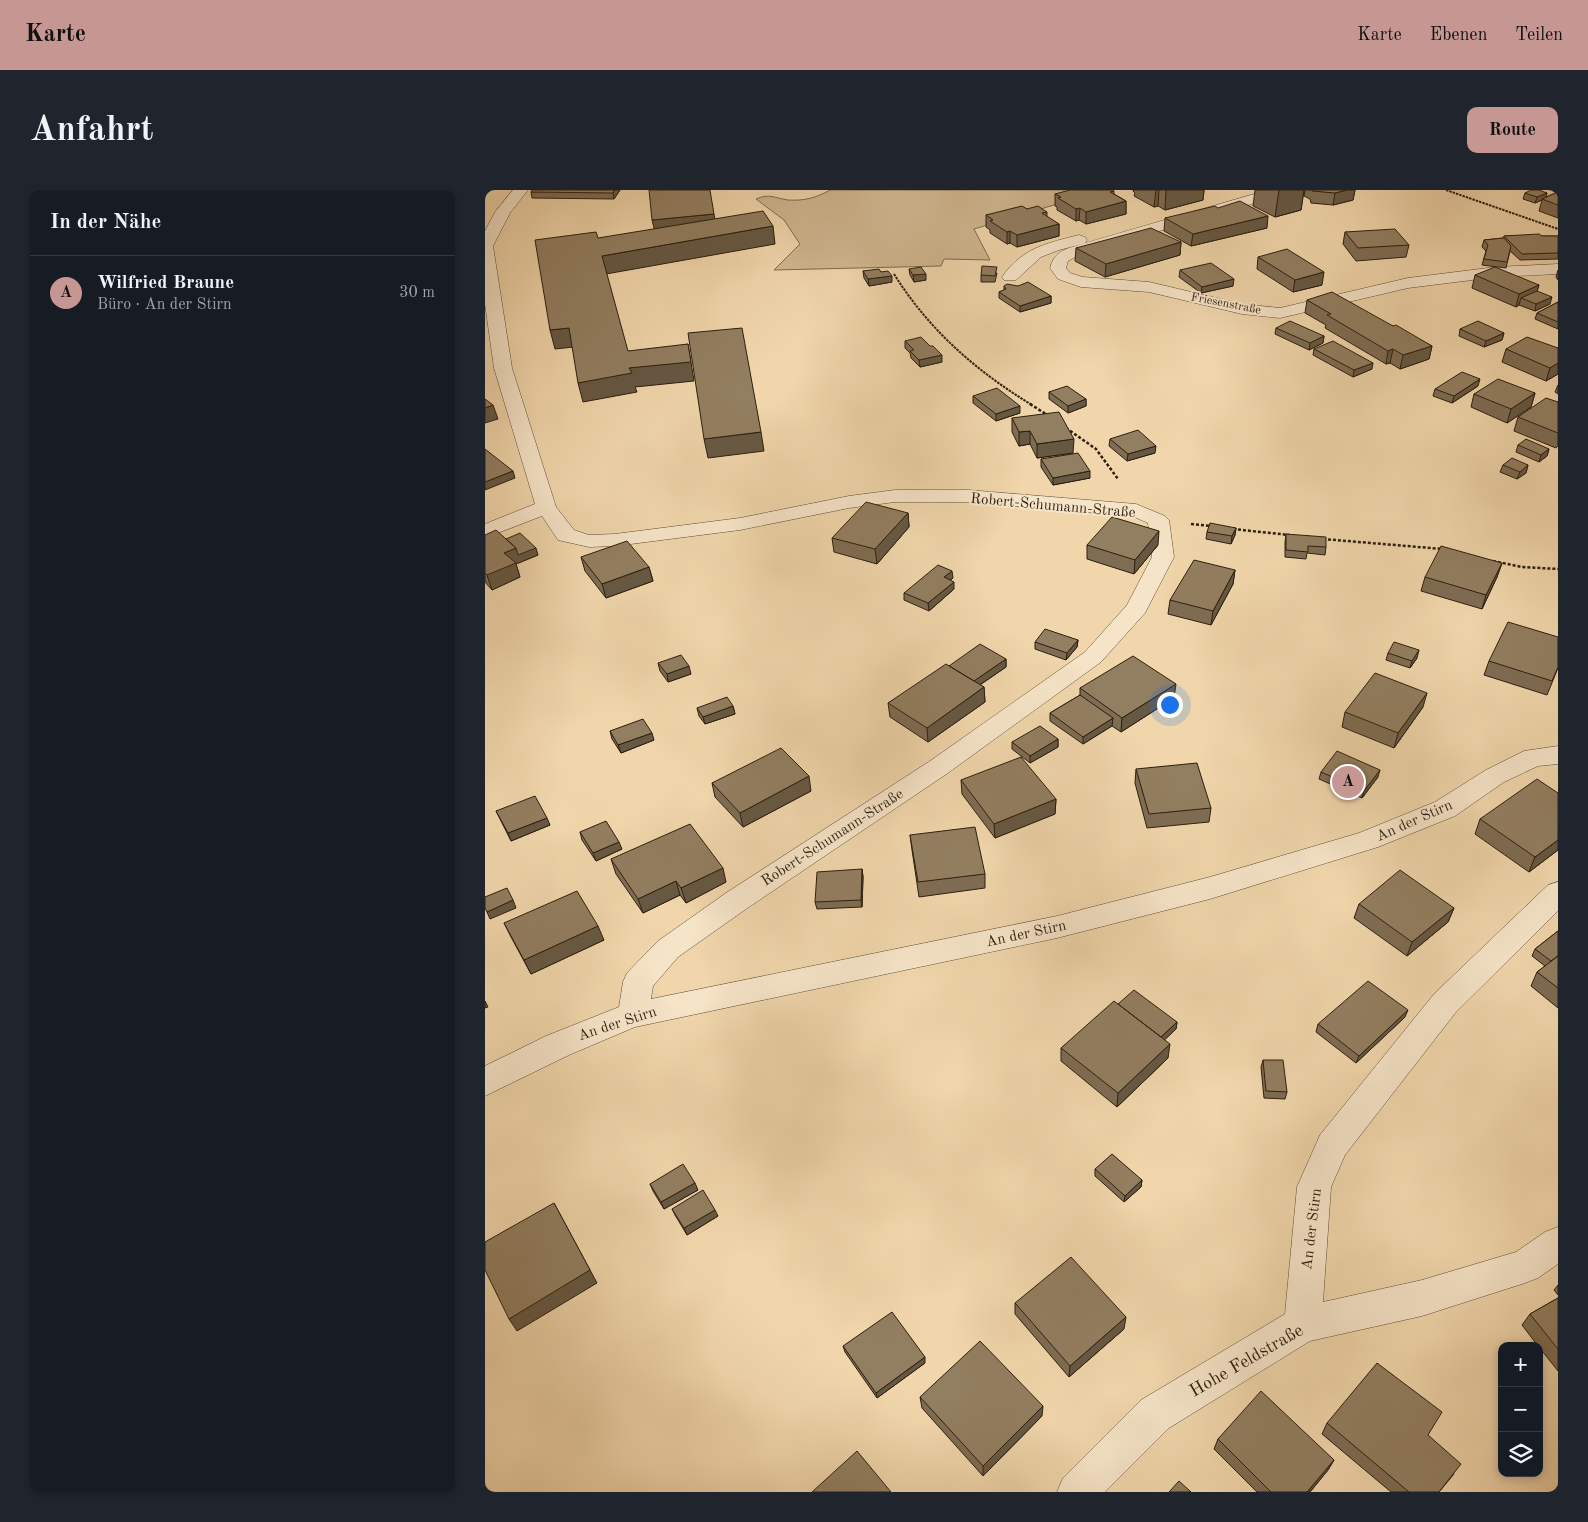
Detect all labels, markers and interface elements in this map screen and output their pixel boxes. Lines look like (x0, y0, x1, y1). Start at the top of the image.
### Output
text: Karte (25, 23, 86, 47)
text: Karte (1357, 26, 1402, 44)
text: Ebenen (1430, 26, 1487, 44)
text: Teilen (1515, 26, 1563, 44)
button: Route (1467, 107, 1558, 153)
text: Anfahrt (30, 113, 153, 148)
text: In der Nähe (50, 212, 161, 233)
text: Wilfried Braune (97, 274, 234, 293)
text: A (60, 285, 72, 301)
text: 30 m (399, 285, 435, 301)
street label: Friesenstraße (1190, 291, 1262, 317)
text: Büro · An der Stirn (97, 297, 232, 313)
street label: Robert-Schumann-Straße (970, 492, 1136, 521)
your location (1157, 692, 1183, 718)
pin: A (1332, 763, 1364, 801)
street label: Robert-Schumann-Straße (759, 787, 906, 890)
street label: An der Stirn (1374, 798, 1455, 845)
street label: An der Stirn (985, 919, 1068, 950)
street label: An der Stirn (576, 1005, 659, 1044)
street label: An der Stirn (1300, 1188, 1325, 1271)
street label: Hohe Feldstraße (1187, 1321, 1306, 1401)
map controls (1498, 1342, 1543, 1477)
button: + (1498, 1342, 1543, 1387)
button: − (1498, 1387, 1543, 1432)
button: layers (1498, 1432, 1543, 1477)

